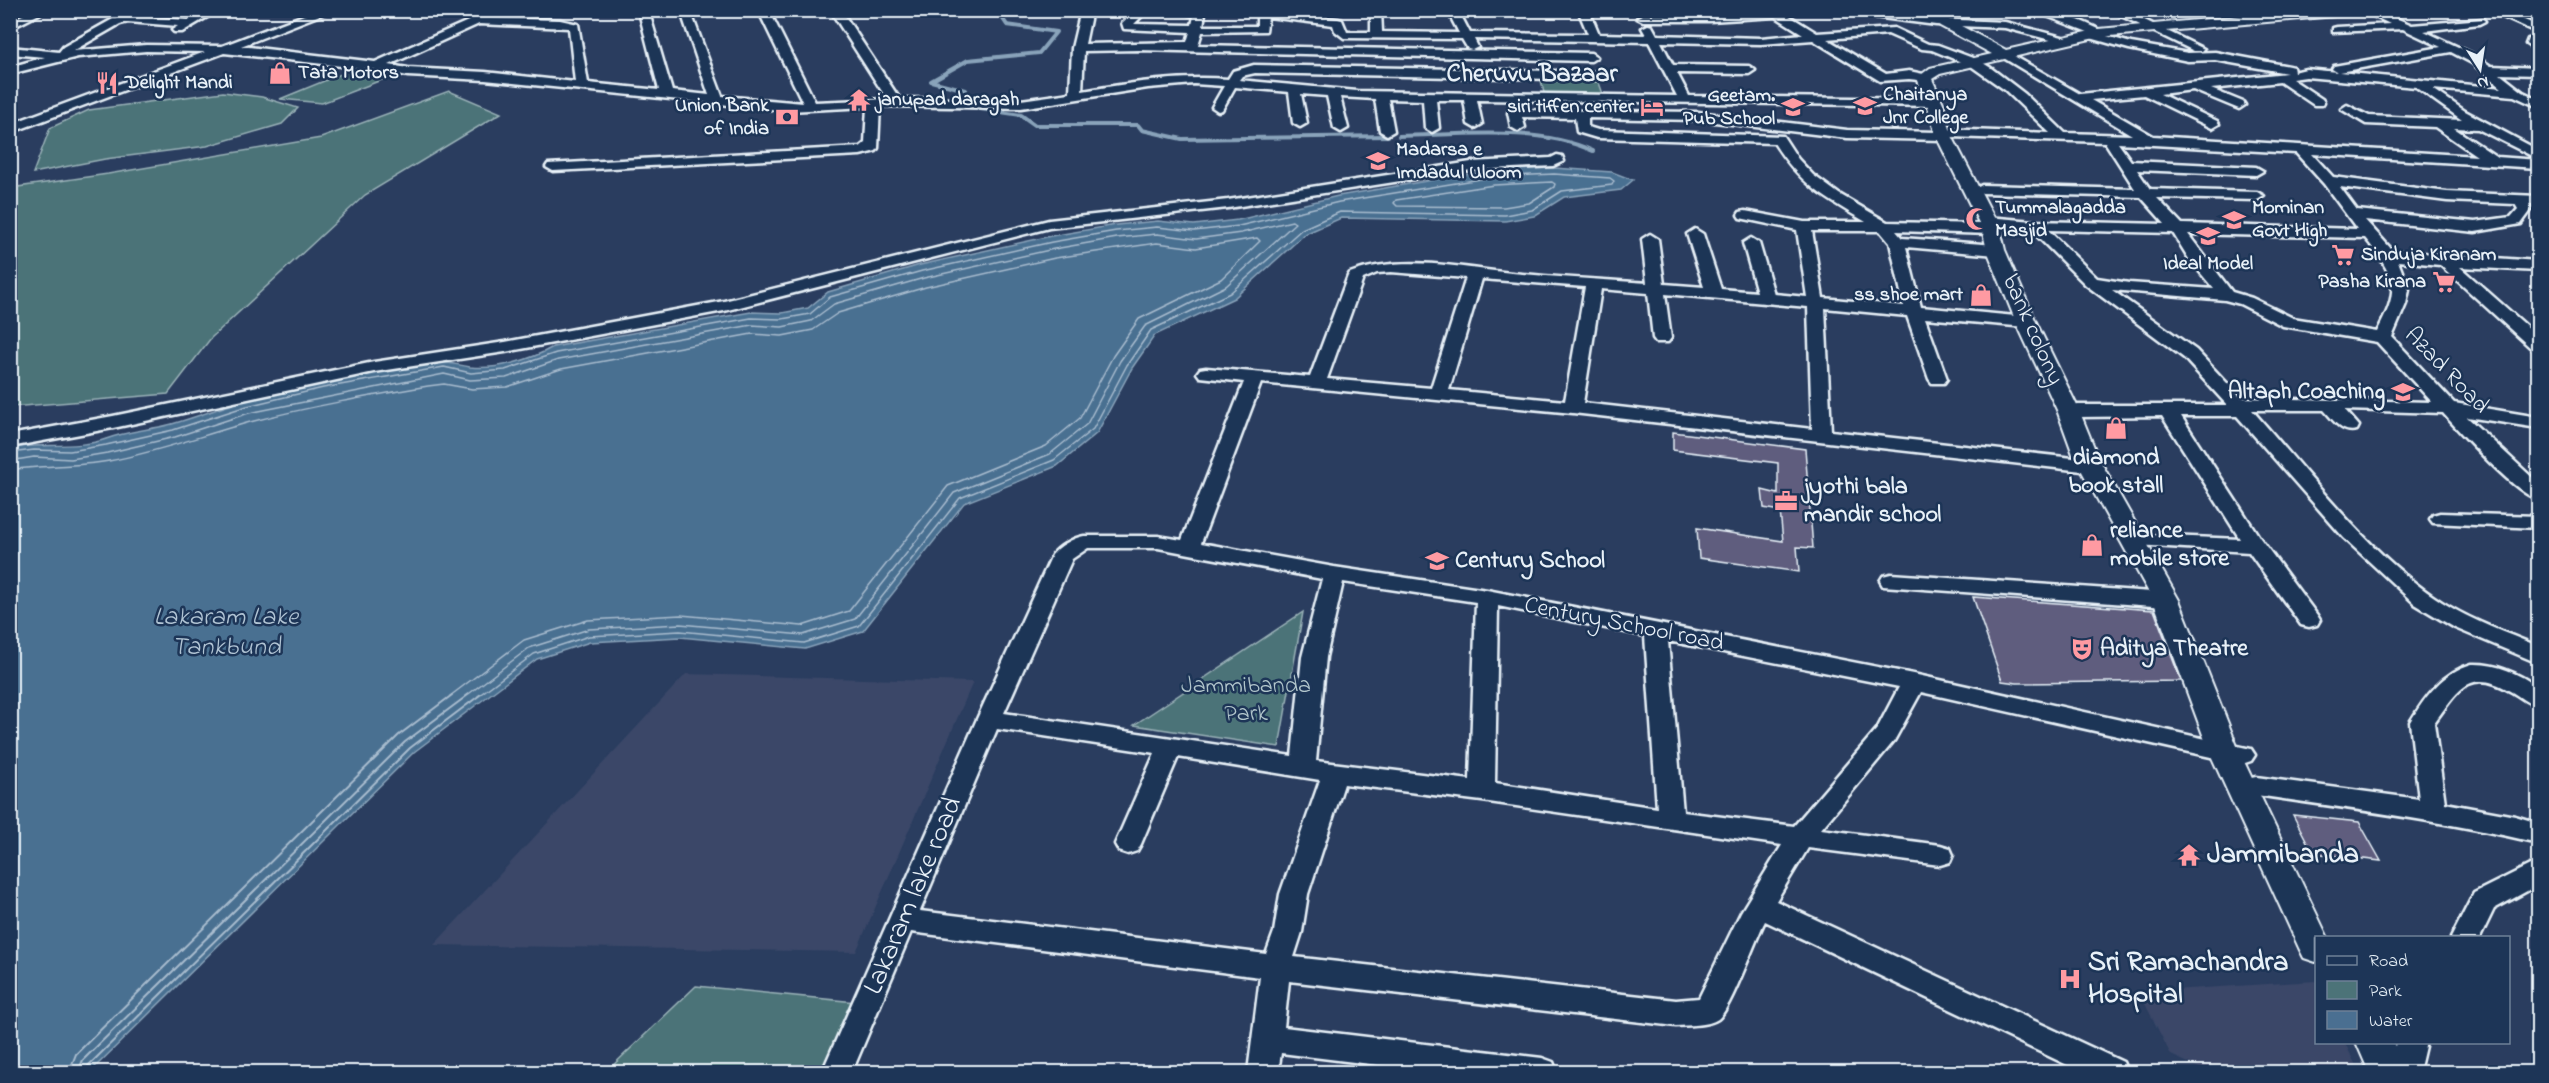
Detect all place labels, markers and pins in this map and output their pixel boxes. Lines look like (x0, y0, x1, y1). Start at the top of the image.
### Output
place label: Tata Motors (298, 59, 399, 88)
shop icon: Tata Motors (267, 60, 293, 86)
place label: Delight Mandi (124, 69, 233, 99)
restaurant icon: Delight Mandi (94, 70, 120, 96)
place label: Chaitanya Jnr College (1883, 81, 1969, 134)
place label: Geetam. Pub School (1683, 82, 1775, 134)
place label: janupad daragah (874, 86, 1019, 116)
temple icon: janupad daragah (846, 87, 872, 113)
place label: Union Bank of India (675, 92, 770, 144)
place label: siri tiffen center (1507, 93, 1635, 122)
school or university icon: Chaitanya Jnr College (1852, 93, 1878, 119)
hotel icon: siri tiffen center (1639, 94, 1665, 120)
school or university icon: Geetam. Pub School (1780, 94, 1806, 120)
bank icon: Union Bank of India (774, 104, 800, 130)
place label: Madarsa e Imdadul Uloom (1396, 136, 1522, 188)
school or university icon: Madarsa e Imdadul Uloom (1365, 148, 1391, 174)
place label: Tummalagadda Masjid (1995, 194, 2126, 246)
place label: Mominan Govt High (2252, 194, 2327, 247)
mosque icon: Tummalagadda Masjid (1964, 206, 1990, 232)
school or university icon: Mominan Govt High (2221, 207, 2247, 233)
school or university icon: Ideal Model (2195, 223, 2221, 249)
place label: Sinduja Kiranam (2361, 241, 2497, 270)
supermarket icon: Sinduja Kiranam (2330, 242, 2356, 268)
place label: Ideal Model (2163, 250, 2253, 279)
place label: Pasha Kirana (2318, 268, 2426, 297)
supermarket icon: Pasha Kirana (2431, 269, 2457, 295)
place label: ss shoe mart (1854, 281, 1963, 310)
shop icon: ss shoe mart (1968, 282, 1994, 308)
place label: Altaph Coaching (2228, 375, 2385, 411)
school or university icon: Altaph Coaching (2390, 379, 2416, 405)
shop icon: diamond book stall (2103, 415, 2129, 441)
place label: diamond book stall (2069, 441, 2163, 504)
place label: jyothi bala mandir school (1800, 470, 1941, 533)
office icon: jyothi bala mandir school (1773, 488, 1799, 514)
place label: reliance mobile store (2110, 514, 2230, 577)
shop icon: reliance mobile store (2079, 532, 2105, 558)
place label: Century School (1455, 544, 1605, 580)
school or university icon: Century School (1424, 548, 1450, 574)
place label: Aditya Theatre (2100, 632, 2249, 668)
theatre icon: Aditya Theatre (2069, 636, 2095, 662)
place label: Jammibanda (2207, 835, 2359, 876)
temple icon: Jammibanda (2176, 842, 2202, 868)
place label: Sri Ramachandra Hospital (2088, 943, 2288, 1016)
hospital icon: Sri Ramachandra Hospital (2057, 966, 2083, 992)

